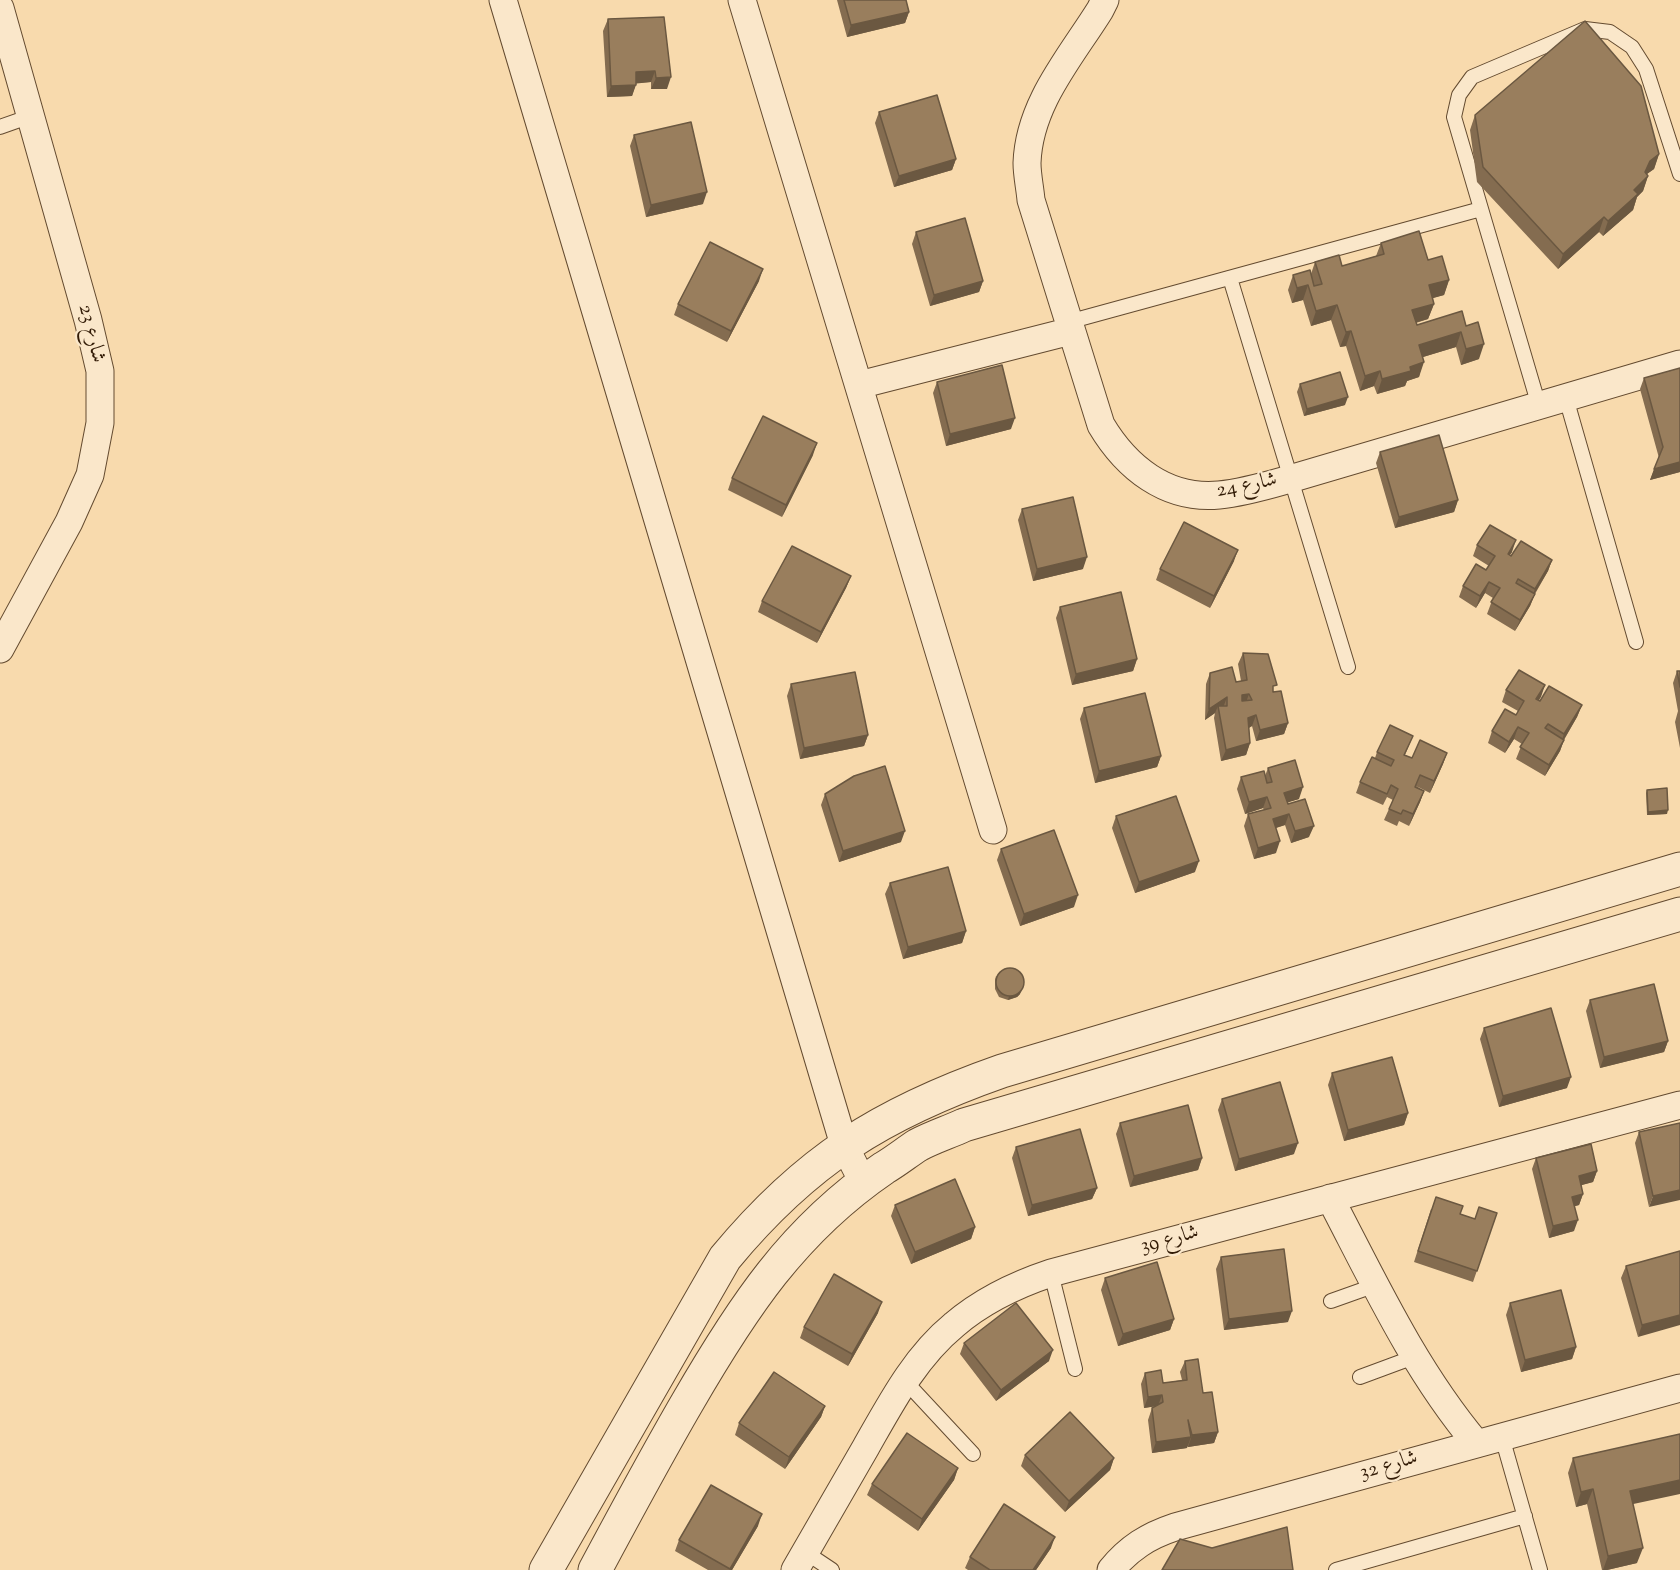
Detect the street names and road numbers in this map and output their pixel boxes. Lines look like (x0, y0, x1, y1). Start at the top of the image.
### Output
street label: شارع 23 (71, 302, 109, 366)
street label: شارع 24 (1214, 469, 1280, 505)
street label: شارع 39 (1138, 1221, 1202, 1261)
street label: شارع 32 (1357, 1447, 1421, 1487)

